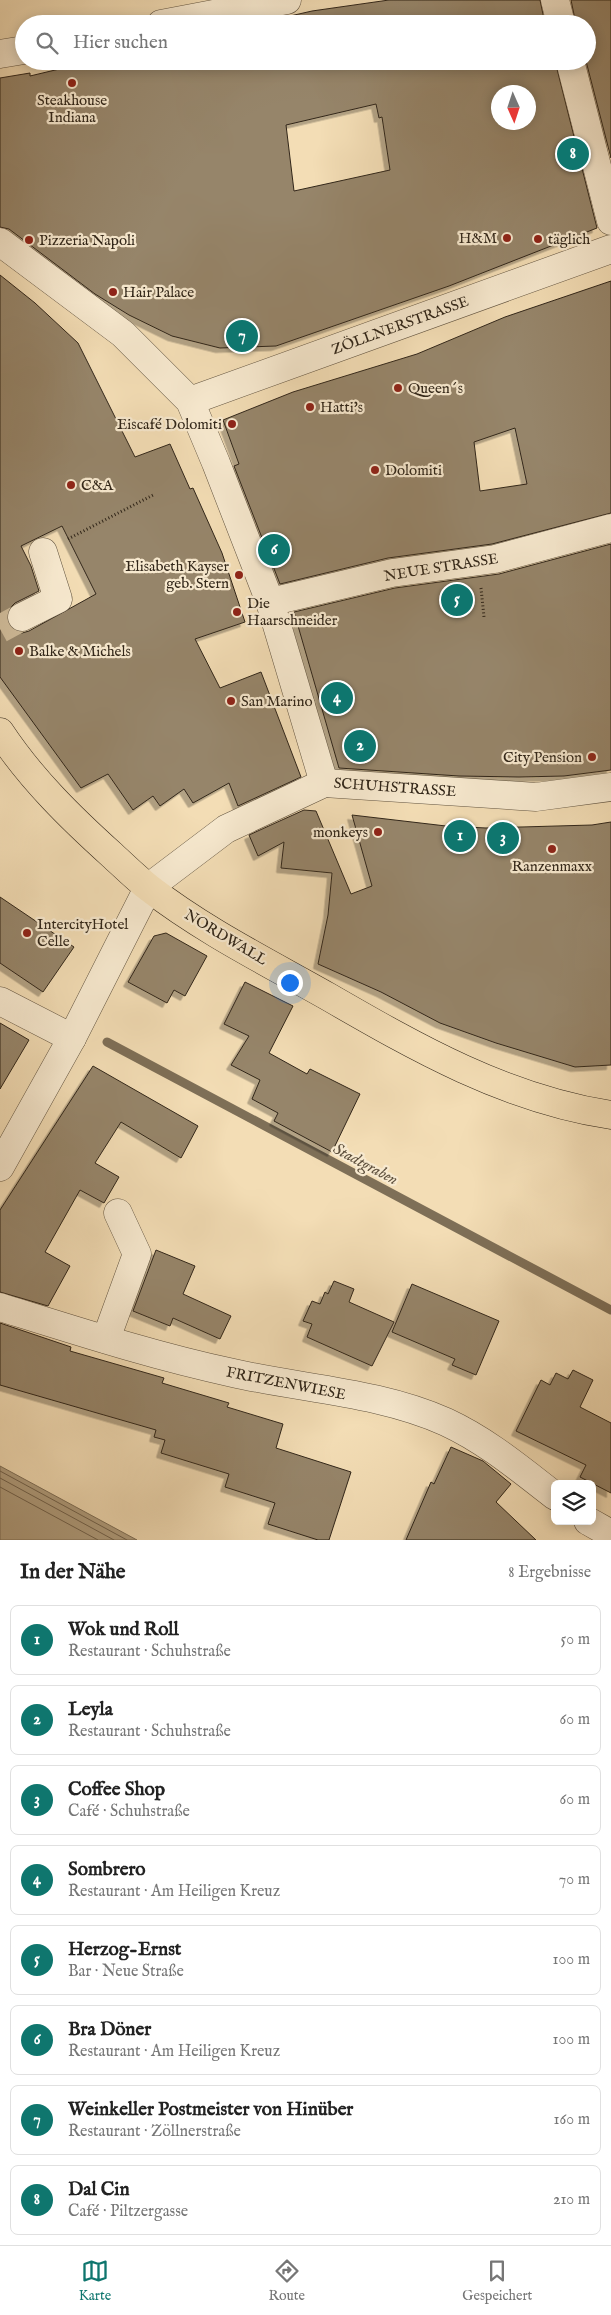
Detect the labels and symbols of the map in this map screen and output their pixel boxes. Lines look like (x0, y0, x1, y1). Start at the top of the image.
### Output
marker: Steakhouse Indiana (66, 77, 78, 89)
north arrow (491, 85, 536, 130)
place label: Steakhouse Indiana (37, 91, 107, 127)
pin: 8 (557, 135, 589, 173)
place label: H&M (459, 229, 497, 248)
place label: täglich (548, 230, 590, 249)
place label: Pizzeria Napoli (39, 231, 135, 250)
marker: H&M (501, 232, 513, 244)
marker: täglich (532, 233, 544, 245)
marker: Pizzeria Napoli (23, 234, 35, 246)
place label: Hair Palace (123, 283, 194, 302)
marker: Hair Palace (107, 286, 119, 298)
street label: ZÖLLNERSTRASSE (329, 292, 471, 359)
pin: 7 (226, 317, 258, 355)
place label: Queen´s (408, 379, 463, 398)
marker: Queen´s (392, 382, 404, 394)
place label: Hatti's (320, 398, 363, 417)
marker: Hatti's (304, 401, 316, 413)
place label: Eiscafé Dolomiti (117, 415, 222, 434)
marker: Eiscafé Dolomiti (226, 418, 238, 430)
place label: Dolomiti (385, 461, 442, 480)
marker: Dolomiti (369, 464, 381, 476)
place label: C&A (81, 476, 114, 495)
marker: C&A (65, 479, 77, 491)
pin: 6 (258, 531, 290, 569)
street label: NEUE STRASSE (383, 549, 500, 586)
place label: Elisabeth Kayser geb. Stern (125, 557, 229, 593)
marker: Elisabeth Kayser geb. Stern (233, 569, 245, 581)
pin: 5 (441, 581, 473, 619)
place label: Die Haarschneider (247, 594, 338, 630)
marker: Die Haarschneider (231, 606, 243, 618)
place label: Balke & Michels (29, 642, 131, 661)
marker: Balke & Michels (13, 645, 25, 657)
pin: 4 (321, 679, 353, 717)
place label: San Marino (241, 692, 313, 711)
marker: San Marino (225, 695, 237, 707)
pin: 2 (344, 727, 376, 765)
place label: City Pension (503, 748, 582, 767)
marker: City Pension (586, 751, 598, 763)
street label: SCHUHSTRASSE (333, 774, 457, 801)
pin: 1 (444, 817, 476, 855)
pin: 3 (487, 819, 519, 857)
place label: monkeys (313, 823, 368, 842)
marker: monkeys (372, 826, 384, 838)
marker: Ranzenmaxx (546, 843, 558, 855)
place label: Ranzenmaxx (512, 857, 593, 876)
street label: NORDWALL (181, 905, 271, 970)
place label: IntercityHotel Celle (37, 915, 129, 951)
marker: IntercityHotel Celle (21, 927, 33, 939)
your location (277, 970, 303, 996)
water label: Stadtgraben (329, 1139, 401, 1190)
street label: FRITZENWIESE (225, 1363, 347, 1404)

